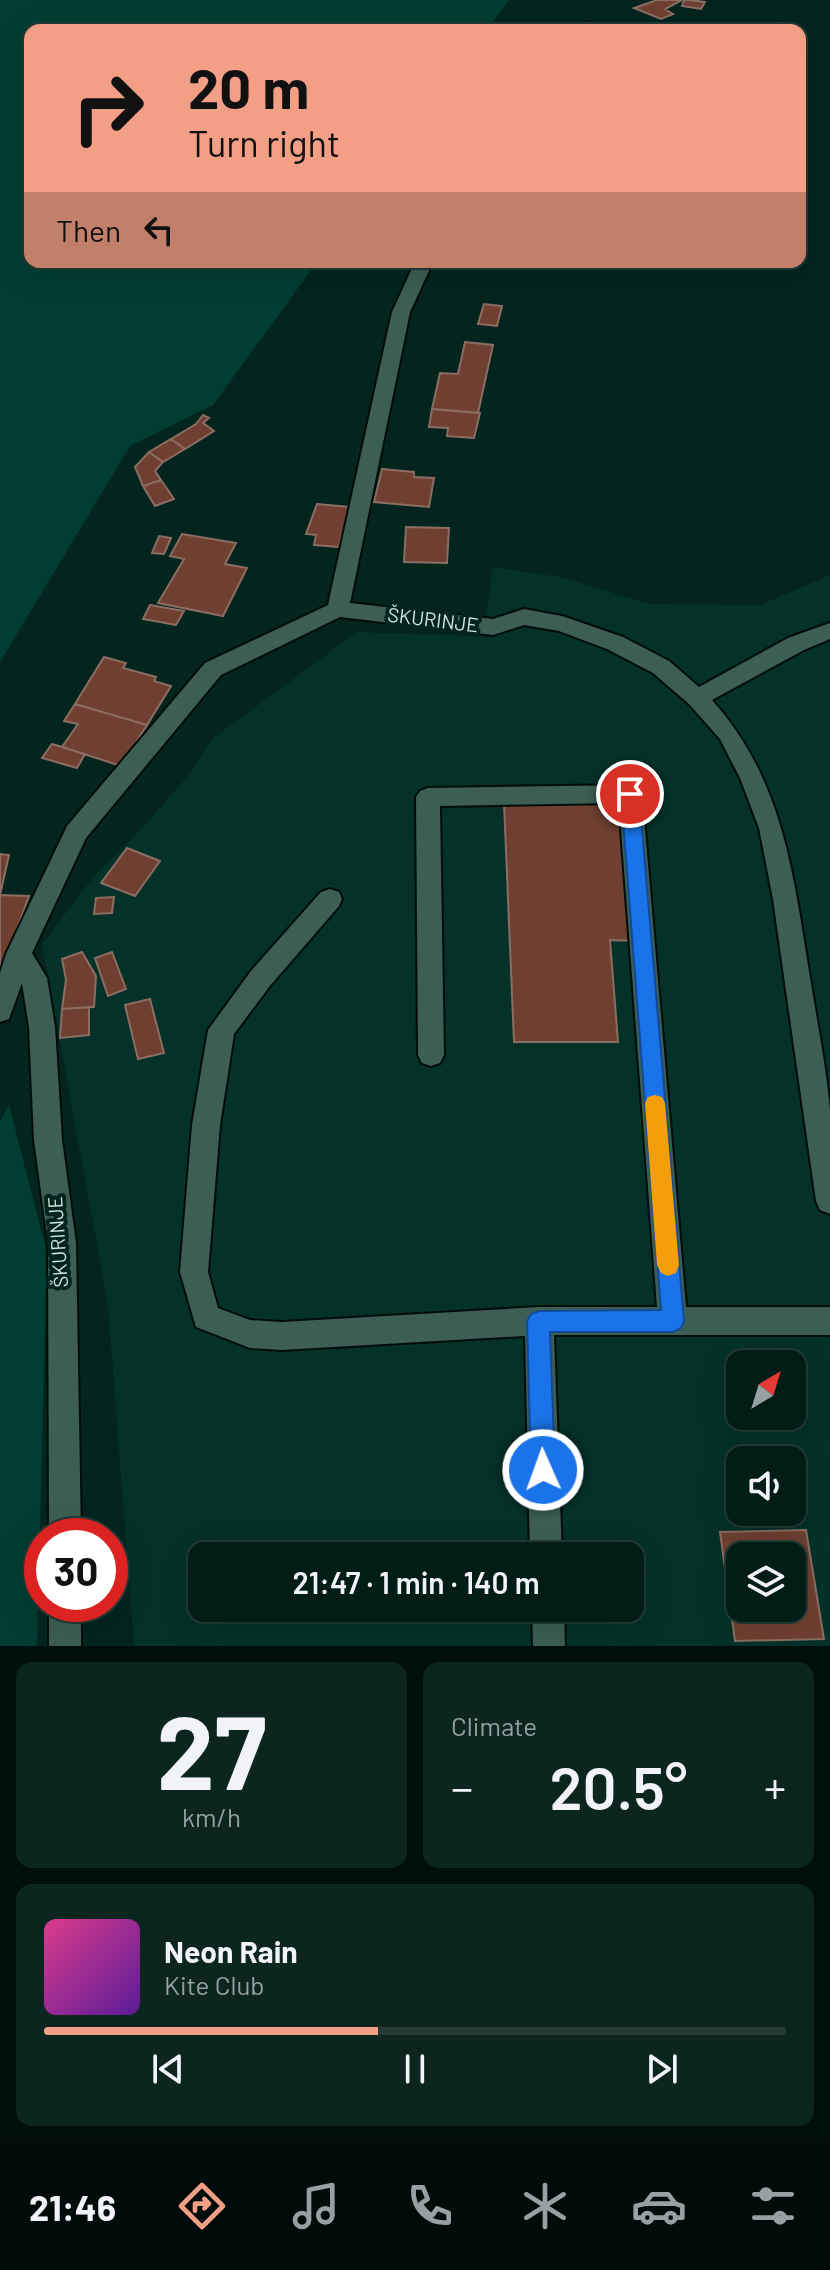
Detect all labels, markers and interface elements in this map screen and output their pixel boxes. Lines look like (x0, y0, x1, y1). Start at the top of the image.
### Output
text: 20 m (188, 53, 309, 120)
icon: right (56, 56, 160, 160)
text: Turn right (188, 121, 340, 164)
icon: left (137, 208, 181, 252)
text: Then (56, 212, 121, 248)
street label: ŠKURINJE (386, 602, 480, 636)
pin (596, 760, 664, 828)
icon: arrive (608, 772, 652, 816)
street label: ŠKURINJE (42, 1196, 72, 1289)
north arrow (726, 1350, 806, 1430)
map controls (726, 1350, 806, 1622)
position arrow (501, 1428, 585, 1512)
button: sound (726, 1446, 806, 1526)
speed limit sign: 30 (24, 1518, 128, 1622)
button: layers (726, 1542, 806, 1622)
text: 21:47 · 1 min · 140 m (292, 1564, 540, 1600)
text: 27 (157, 1686, 266, 1811)
text: Climate (451, 1710, 537, 1741)
text: 20.5° (550, 1750, 688, 1822)
text: − (451, 1760, 473, 1813)
text: + (764, 1760, 786, 1813)
text: km/h (182, 1801, 241, 1832)
text: Neon Rain (164, 1933, 298, 1969)
text: Kite Club (164, 1969, 265, 2000)
icon: previous (146, 2047, 190, 2091)
icon: pause (393, 2047, 437, 2091)
icon: next (640, 2047, 684, 2091)
icon: directions (174, 2178, 230, 2234)
icon: music (288, 2178, 344, 2234)
icon: phone (402, 2178, 458, 2234)
icon: climate (517, 2178, 573, 2234)
icon: car (631, 2178, 687, 2234)
icon: filters (745, 2178, 801, 2234)
text: 21:46 (29, 2185, 116, 2228)

